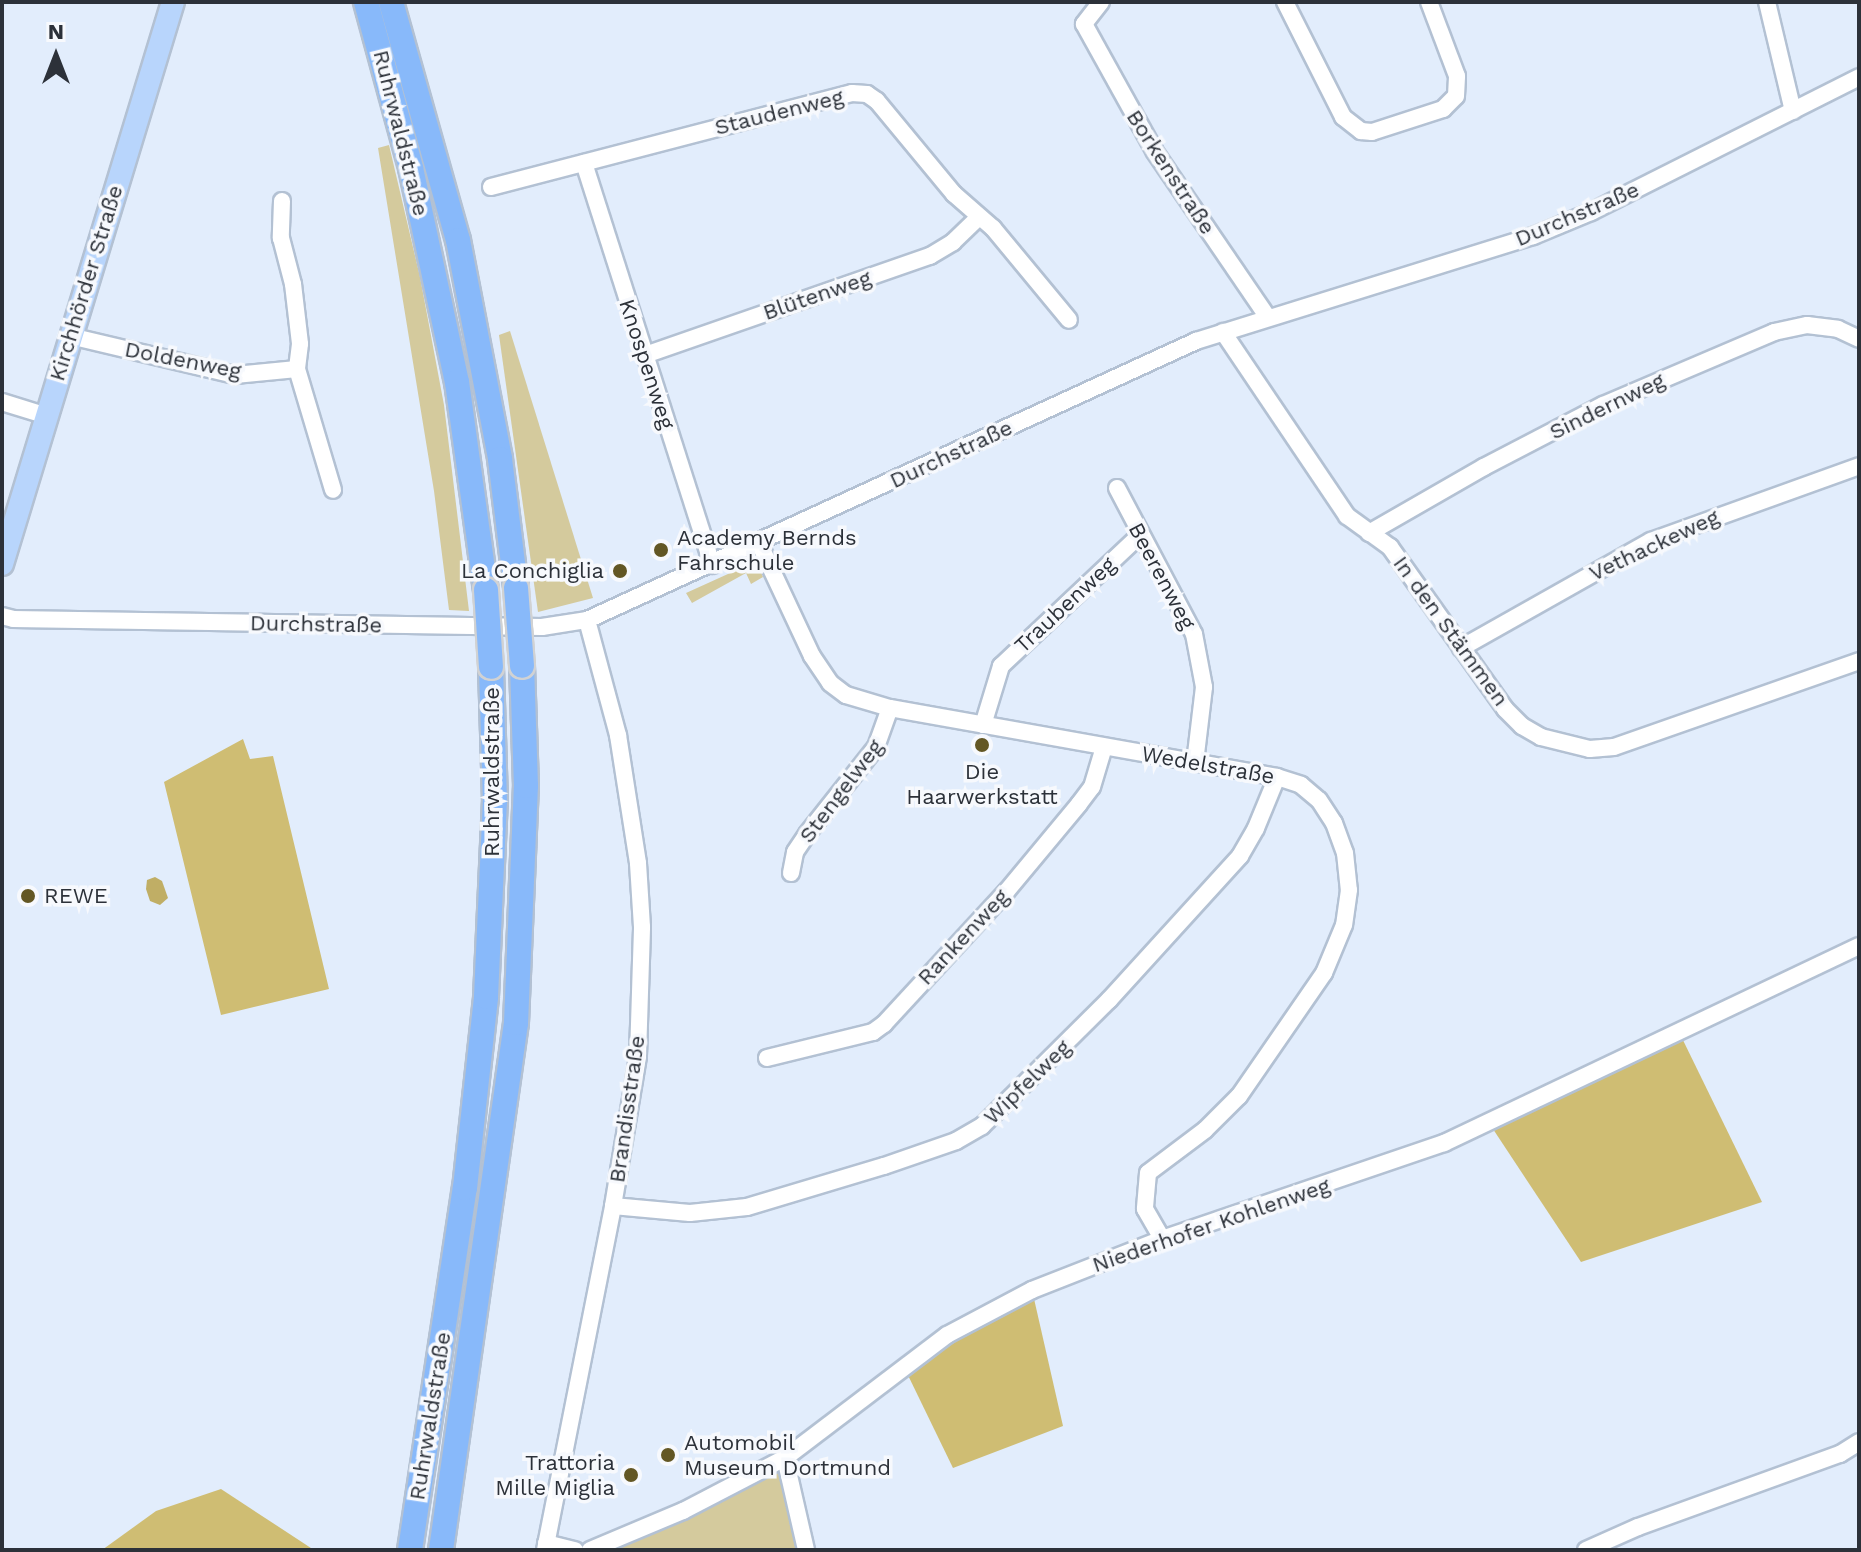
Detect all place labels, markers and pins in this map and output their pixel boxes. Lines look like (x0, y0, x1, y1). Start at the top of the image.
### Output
place label: Academy Bernds Fahrschule (677, 524, 857, 576)
marker: Academy Bernds Fahrschule (652, 541, 670, 559)
place label: La Conchiglia (460, 558, 604, 584)
marker: La Conchiglia (611, 562, 629, 580)
marker: Die Haarwerkstatt (973, 736, 991, 754)
place label: Die Haarwerkstatt (906, 758, 1058, 810)
place label: REWE (44, 883, 108, 909)
marker: REWE (19, 887, 37, 905)
place label: Automobil Museum Dortmund (684, 1429, 891, 1480)
marker: Automobil Museum Dortmund (659, 1446, 677, 1464)
place label: Trattoria Mille Miglia (495, 1449, 615, 1500)
marker: Trattoria Mille Miglia (622, 1466, 640, 1484)

